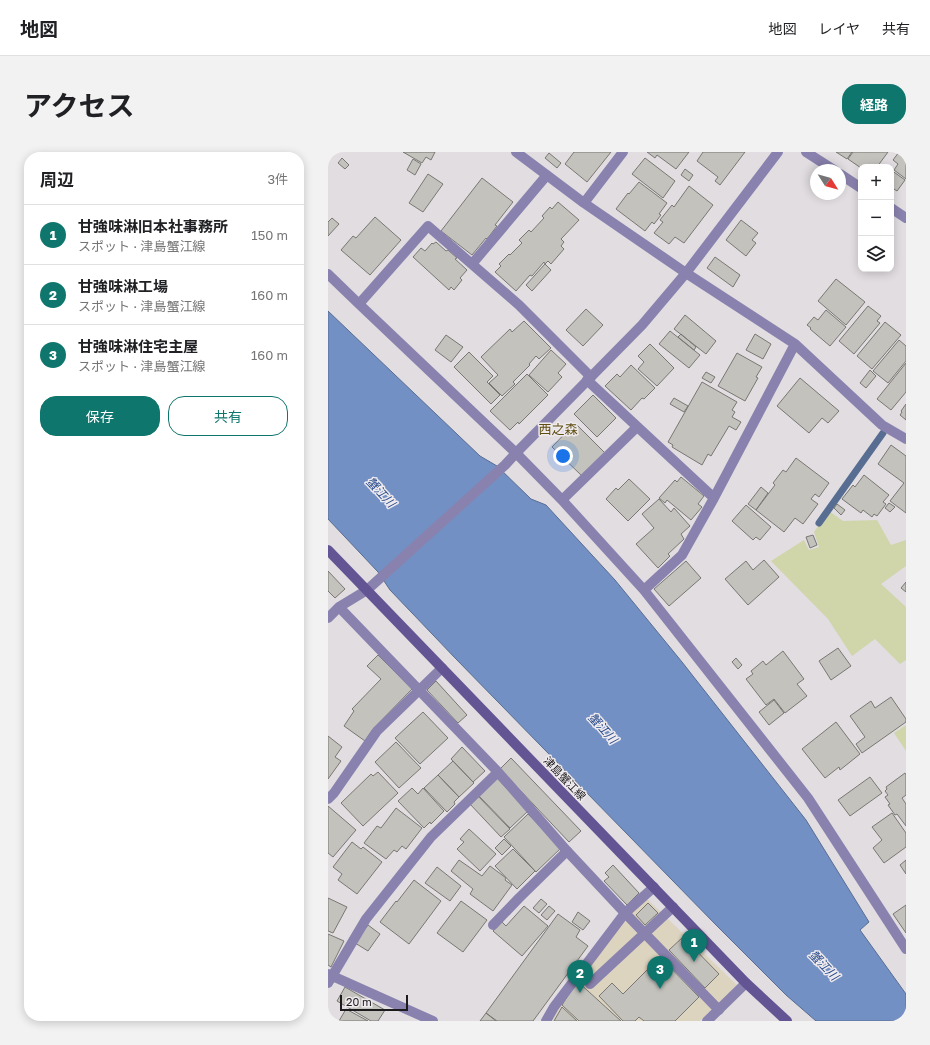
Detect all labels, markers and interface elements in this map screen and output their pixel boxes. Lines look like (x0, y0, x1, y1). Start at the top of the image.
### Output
text: 地図 (20, 17, 58, 40)
text: 地図 (768, 20, 796, 37)
text: レイヤ (818, 20, 860, 37)
text: 共有 (882, 20, 910, 37)
button: 経路 (842, 84, 906, 124)
text: アクセス (24, 89, 135, 122)
north arrow (810, 164, 846, 200)
map controls (858, 164, 894, 272)
button: + (858, 164, 894, 200)
text: 周辺 (40, 169, 74, 190)
text: 3件 (267, 171, 288, 187)
button: − (858, 200, 894, 236)
text: 甘強味淋旧本社事務所 (78, 217, 228, 235)
text: 1 (50, 227, 56, 243)
text: 150 m (251, 227, 288, 243)
button: layers (858, 236, 894, 272)
text: スポット · 津島蟹江線 (78, 238, 205, 254)
text: 甘強味淋工場 (78, 277, 168, 295)
text: 2 (49, 287, 57, 303)
text: 160 m (251, 287, 288, 303)
text: スポット · 津島蟹江線 (78, 298, 205, 314)
text: 甘強味淋住宅主屋 (78, 337, 198, 355)
text: 3 (49, 347, 57, 363)
text: 160 m (251, 347, 288, 363)
text: スポット · 津島蟹江線 (78, 358, 205, 374)
button: 保存 (40, 396, 160, 436)
button: 共有 (168, 396, 288, 436)
district label: 西之森 (538, 421, 578, 437)
your location (553, 446, 573, 466)
water label: 蟹江川 (363, 474, 400, 512)
water label: 蟹江川 (585, 710, 622, 748)
street label: 津島蟹江線 (541, 754, 589, 802)
pin: 1 (681, 929, 707, 962)
water label: 蟹江川 (806, 947, 843, 985)
pin: 3 (647, 956, 673, 989)
pin: 2 (567, 960, 593, 993)
scale bar (340, 993, 408, 1012)
text: 20 m (346, 995, 372, 1008)

